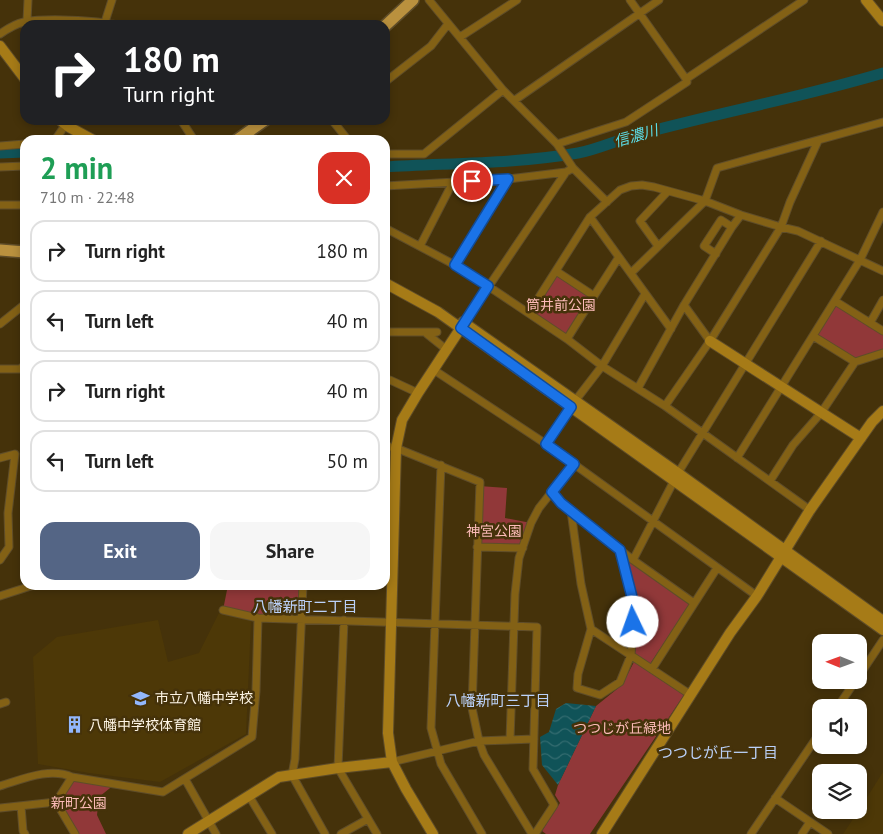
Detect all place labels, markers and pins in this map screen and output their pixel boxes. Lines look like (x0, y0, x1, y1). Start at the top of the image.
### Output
pin (451, 160, 493, 202)
school or university icon: 市立八幡中学校 (131, 688, 151, 708)
place label: 市立八幡中学校 (155, 689, 253, 707)
building icon: 八幡中学校体育館 (65, 715, 85, 735)
place label: 八幡中学校体育館 (89, 716, 201, 734)

